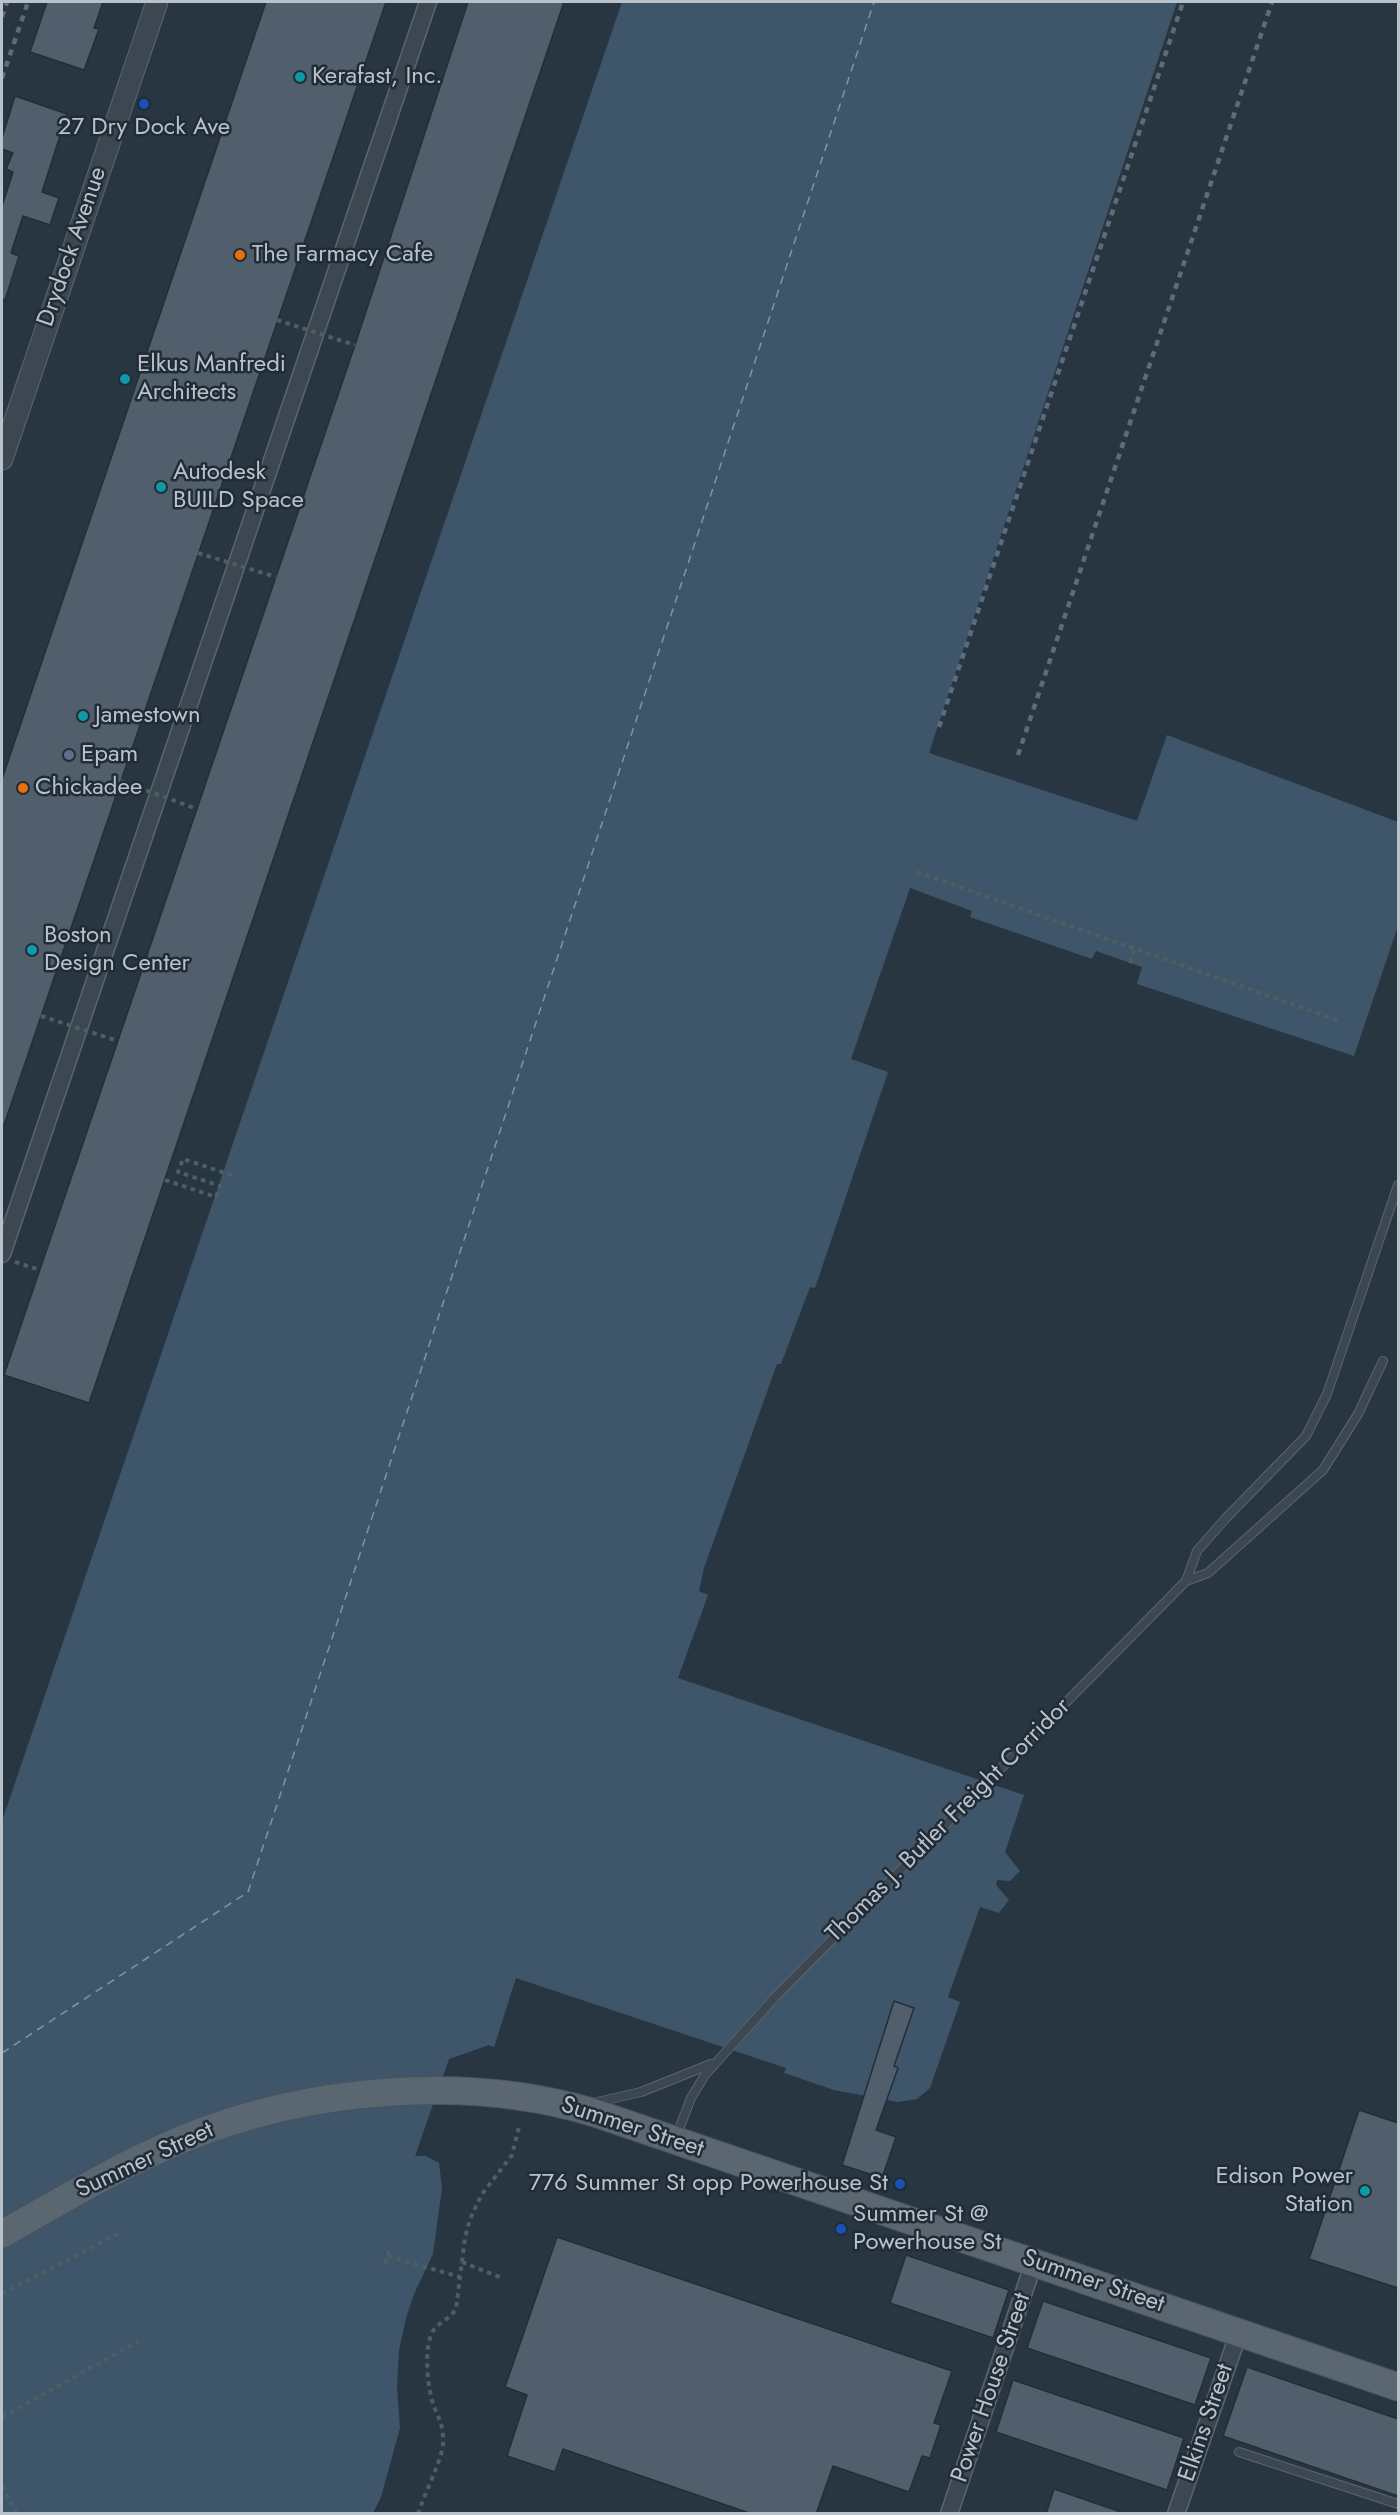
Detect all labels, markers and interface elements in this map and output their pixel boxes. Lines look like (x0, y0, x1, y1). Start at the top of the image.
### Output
place label: Kerafast, Inc. (312, 63, 443, 91)
marker: Kerafast, Inc. (293, 70, 307, 84)
marker: 27 Dry Dock Ave (137, 97, 151, 111)
place label: 27 Dry Dock Ave (58, 114, 230, 142)
street label: Drydock Avenue (32, 164, 114, 330)
place label: The Farmacy Cafe (252, 241, 433, 269)
marker: The Farmacy Cafe (233, 248, 247, 262)
place label: Elkus Manfredi Architects (137, 351, 286, 407)
marker: Elkus Manfredi Architects (118, 372, 132, 386)
place label: Autodesk BUILD Space (173, 459, 304, 515)
marker: Autodesk BUILD Space (154, 480, 168, 494)
place label: Jamestown (95, 702, 200, 730)
marker: Jamestown (76, 709, 90, 723)
place label: Epam (81, 741, 138, 769)
marker: Epam (62, 748, 76, 762)
place label: Chickadee (35, 774, 142, 802)
marker: Chickadee (16, 781, 30, 795)
place label: Boston Design Center (44, 922, 190, 978)
marker: Boston Design Center (25, 943, 39, 957)
street label: Thomas J. Butler Freight Corridor (821, 1693, 1077, 1949)
street label: Summer Street (557, 2091, 707, 2165)
street label: Summer Street (72, 2117, 218, 2205)
place label: Edison Power Station (1216, 2163, 1353, 2219)
place label: 776 Summer St opp Powerhouse St (529, 2170, 888, 2198)
marker: 776 Summer St opp Powerhouse St (893, 2177, 907, 2191)
marker: Edison Power Station (1358, 2184, 1372, 2198)
place label: Summer St @ Powerhouse St (853, 2201, 1001, 2257)
marker: Summer St @ Powerhouse St (834, 2222, 848, 2236)
street label: Summer Street (1018, 2244, 1168, 2320)
street label: Power House Street (946, 2290, 1038, 2486)
street label: Elkins Street (1173, 2361, 1241, 2485)

